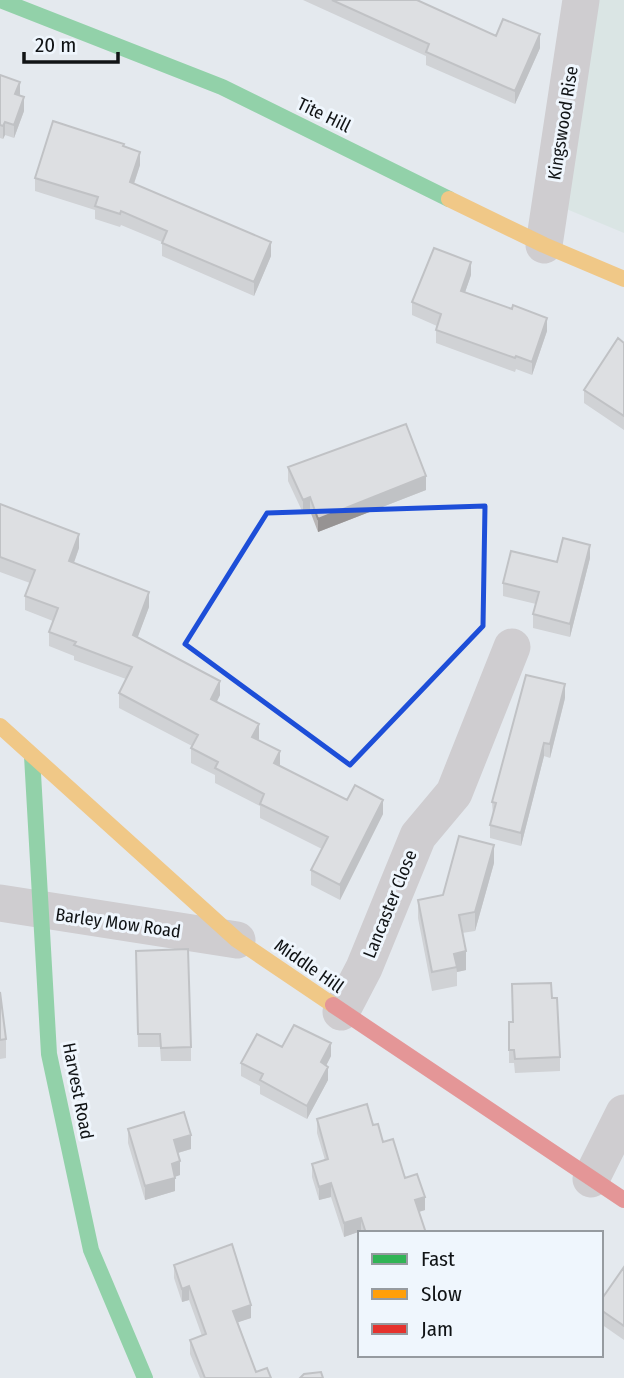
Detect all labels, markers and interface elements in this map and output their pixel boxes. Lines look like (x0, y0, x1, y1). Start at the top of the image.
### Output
scale bar (24, 21, 119, 65)
text: 20 m (35, 32, 76, 58)
street label: Kingswood Rise (543, 64, 583, 181)
street label: Tite Hill (294, 93, 354, 137)
street label: Lancaster Close (358, 847, 422, 961)
street label: Barley Mow Road (54, 903, 182, 943)
street label: Middle Hill (270, 934, 348, 998)
street label: Harvest Road (58, 1041, 98, 1141)
legend (358, 1231, 603, 1357)
text: Fast (421, 1246, 455, 1272)
text: Slow (421, 1281, 462, 1307)
text: Jam (421, 1316, 453, 1342)

